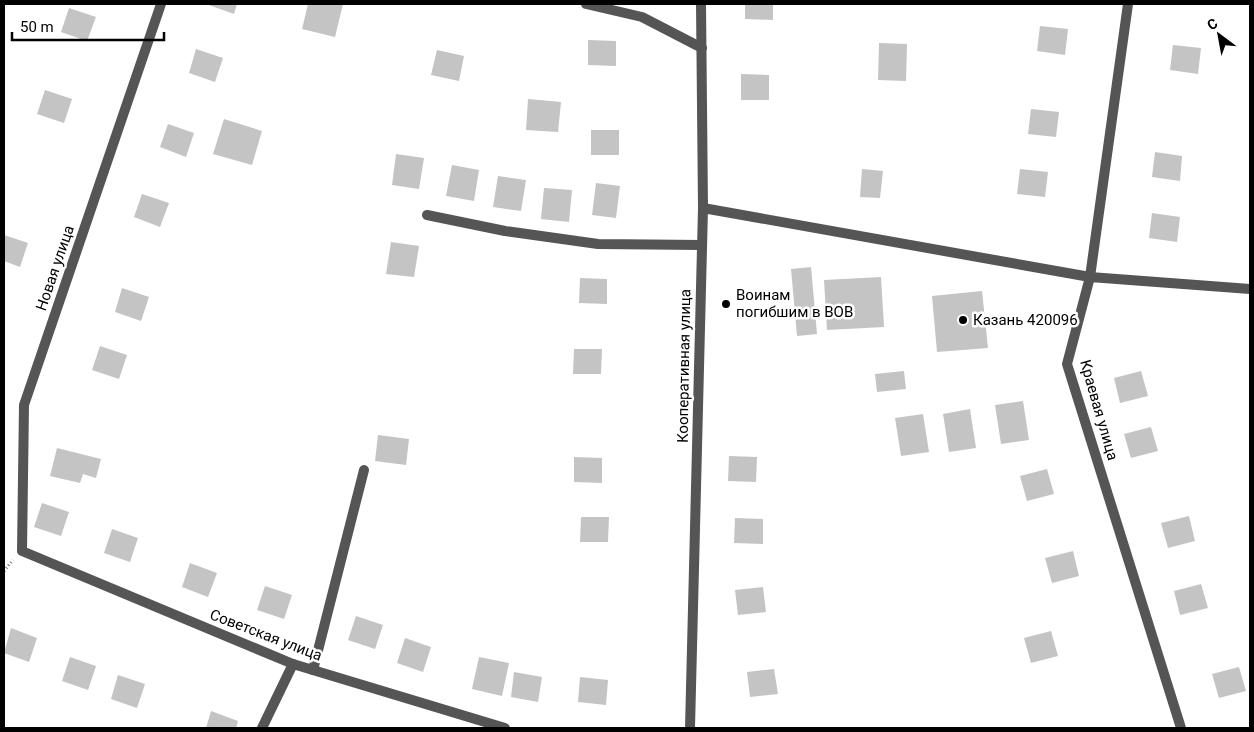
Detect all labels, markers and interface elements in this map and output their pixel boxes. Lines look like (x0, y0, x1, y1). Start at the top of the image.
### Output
scale bar (12, 10, 165, 42)
north arrow (1194, 10, 1244, 60)
text: С (1204, 15, 1220, 33)
text: 50 m (20, 18, 54, 36)
street label: Новая улица (32, 223, 78, 313)
place label: Воинам погибшим в ВОВ (736, 286, 853, 321)
street label: Кооперативная улица (674, 289, 694, 443)
marker: Воинам погибшим в ВОВ (720, 298, 732, 310)
place label: Казань 420096 (973, 311, 1078, 329)
marker: Казань 420096 (957, 314, 969, 326)
street label: Краевая улица (1076, 358, 1122, 462)
street label: Советская улица (207, 605, 325, 665)

